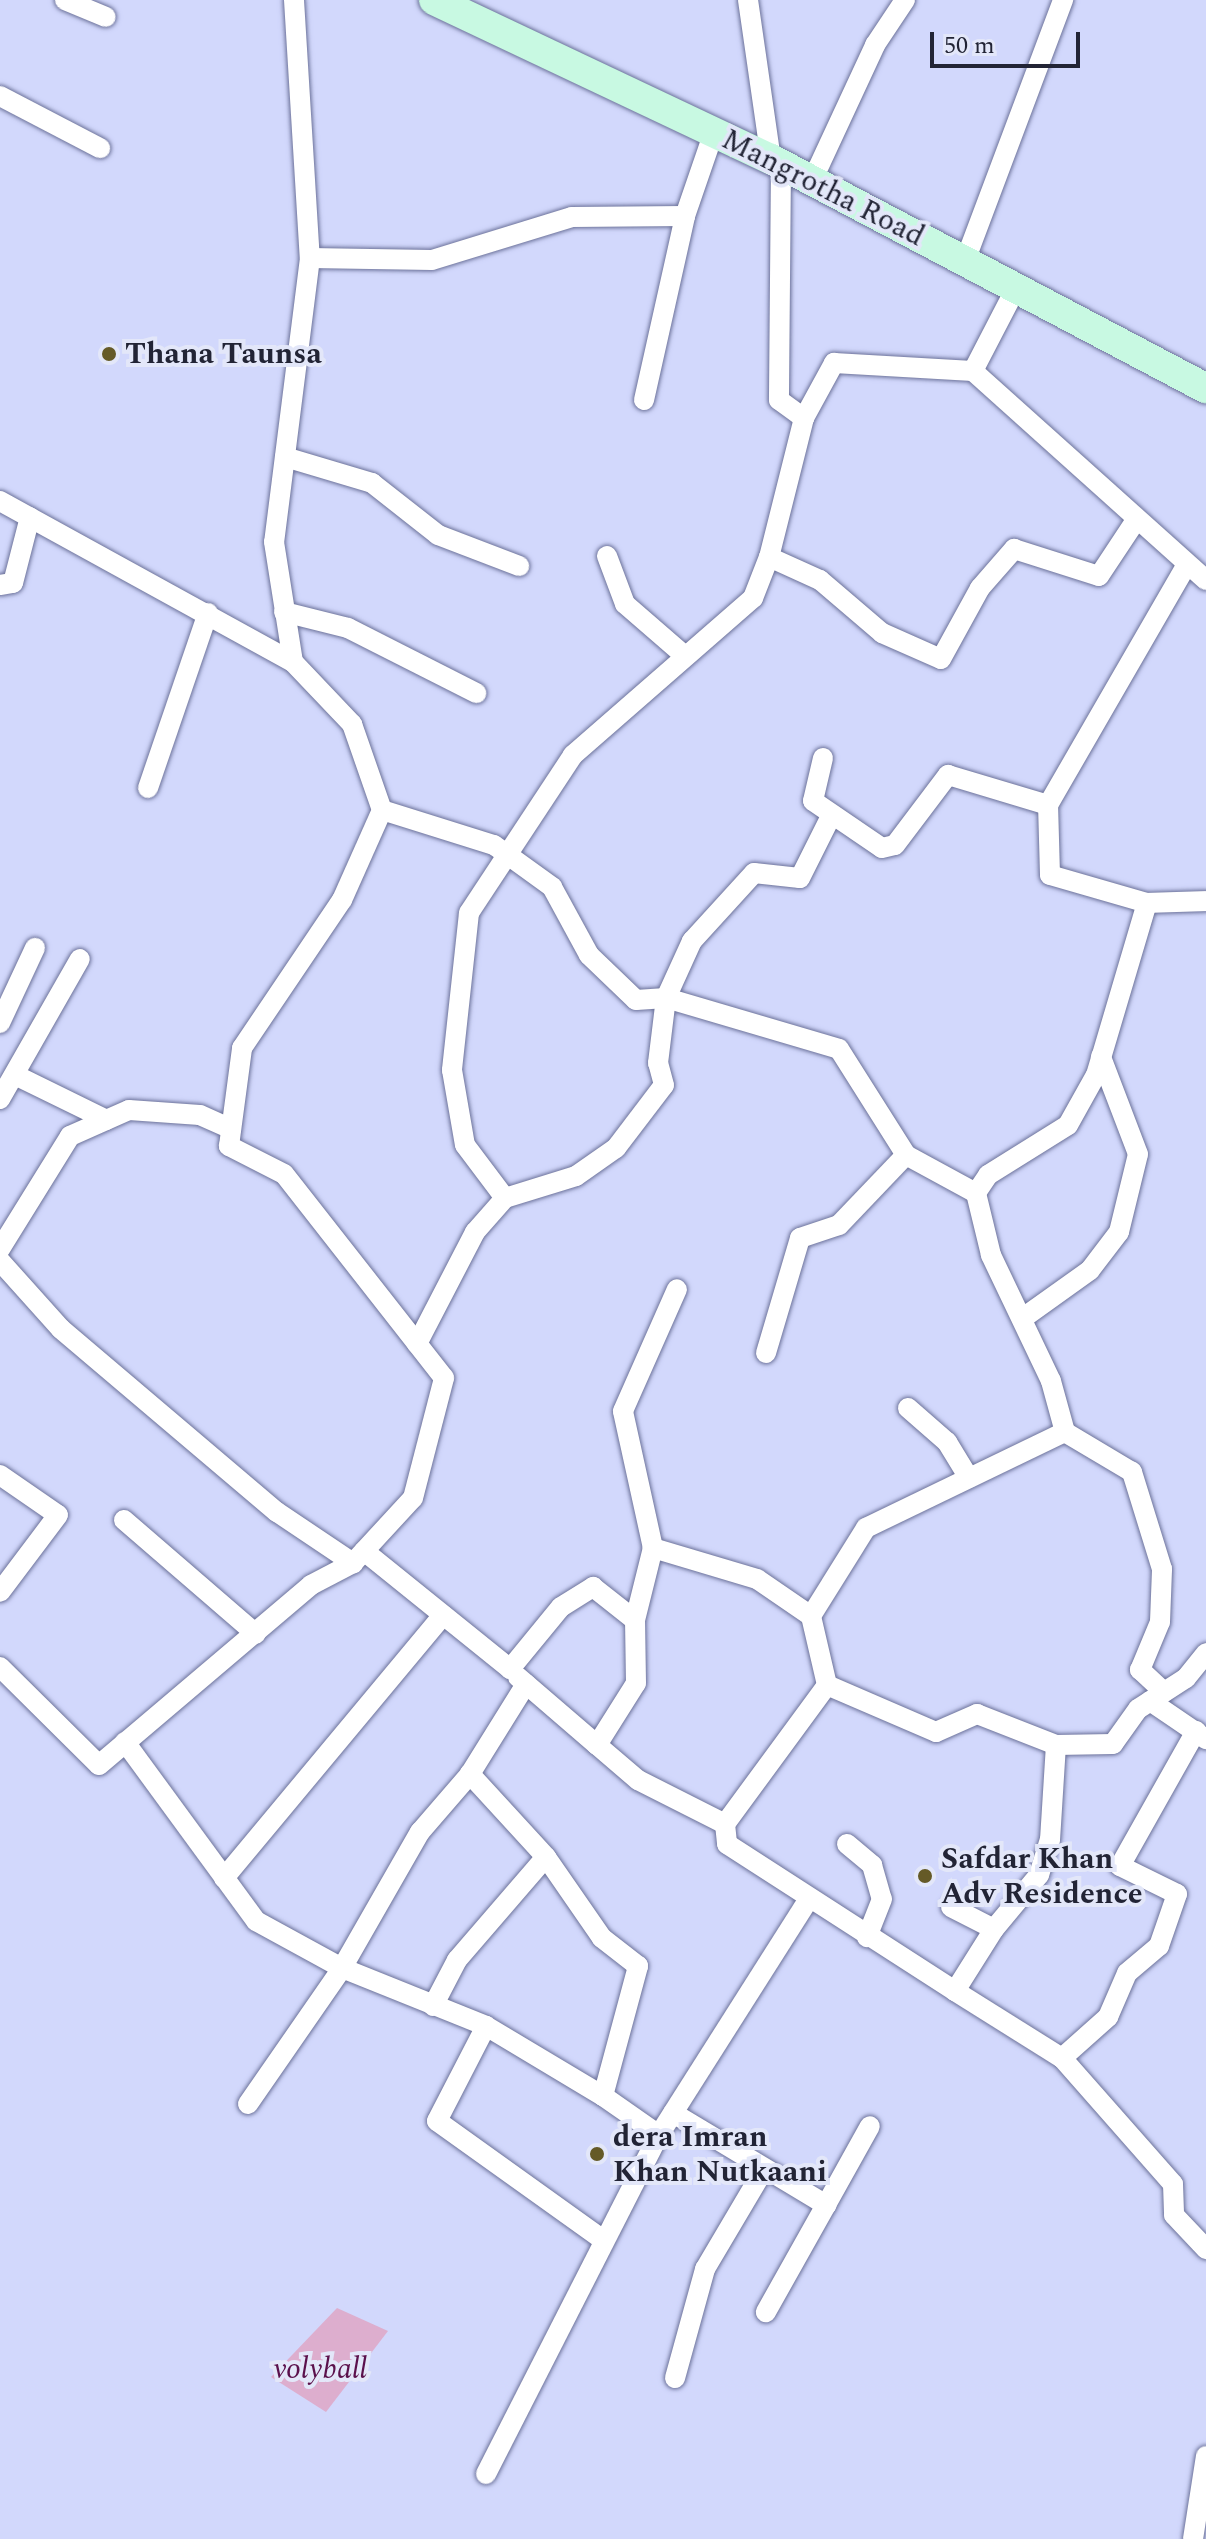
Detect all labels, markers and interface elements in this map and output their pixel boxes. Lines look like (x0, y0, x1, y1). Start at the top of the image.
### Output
scale bar (934, 16, 1084, 66)
text: 50 m (944, 28, 995, 64)
street label: Mangrotha Road (716, 121, 930, 255)
place label: Thana Taunsa (125, 336, 322, 372)
marker: Thana Taunsa (100, 345, 118, 363)
place label: Safdar Khan Adv Residence (941, 1841, 1143, 1912)
marker: Safdar Khan Adv Residence (916, 1867, 934, 1885)
place label: dera Imran Khan Nutkaani (613, 2119, 827, 2190)
marker: dera Imran Khan Nutkaani (588, 2145, 606, 2163)
park label: volyball (273, 2351, 367, 2387)

